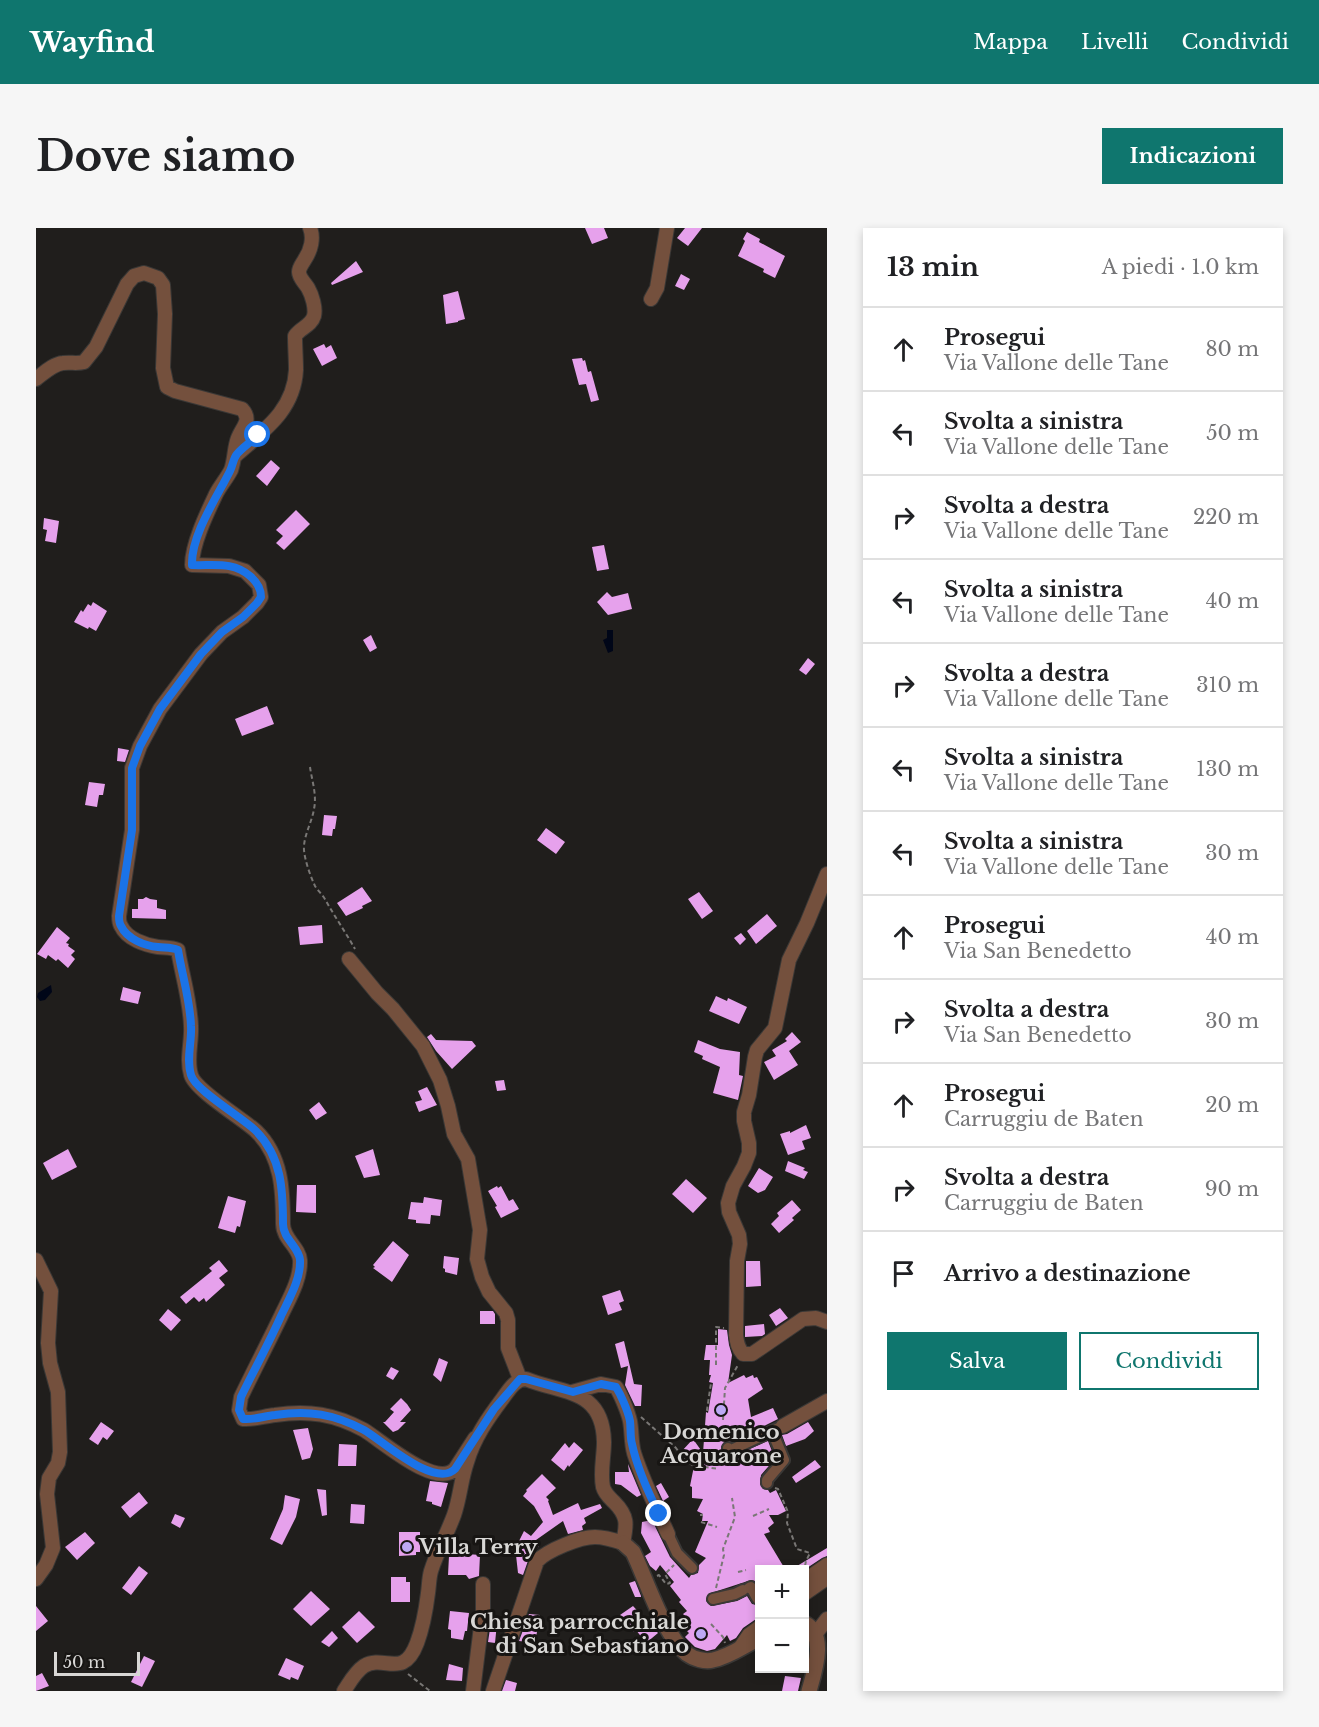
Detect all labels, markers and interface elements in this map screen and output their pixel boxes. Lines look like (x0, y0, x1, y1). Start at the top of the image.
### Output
text: Wayfind (30, 25, 155, 60)
text: Mappa (973, 29, 1048, 55)
text: Livelli (1081, 29, 1148, 55)
text: Condividi (1181, 29, 1289, 55)
button: Indicazioni (1102, 128, 1283, 184)
text: Dove siamo (36, 130, 295, 182)
text: 13 min (887, 251, 979, 283)
text: A piedi · 1.0 km (1102, 255, 1259, 279)
text: Prosegui (944, 324, 1045, 351)
icon: ahead (887, 333, 920, 366)
text: 80 m (1205, 337, 1259, 361)
text: Via Vallone delle Tane (944, 351, 1169, 375)
text: Svolta a sinistra (944, 408, 1123, 435)
icon: left (887, 417, 920, 450)
route start (244, 421, 270, 447)
text: 50 m (1206, 421, 1259, 445)
text: Via Vallone delle Tane (944, 435, 1169, 459)
text: Svolta a destra (944, 492, 1109, 519)
icon: right (887, 501, 920, 534)
text: 220 m (1193, 505, 1259, 529)
text: Via Vallone delle Tane (944, 519, 1169, 543)
text: Svolta a sinistra (944, 576, 1123, 603)
icon: left (887, 585, 920, 618)
text: 40 m (1206, 589, 1259, 613)
text: Via Vallone delle Tane (944, 603, 1169, 627)
text: Svolta a destra (944, 660, 1109, 687)
icon: right (887, 669, 920, 702)
text: 310 m (1196, 673, 1259, 697)
text: Via Vallone delle Tane (944, 687, 1169, 711)
text: Svolta a sinistra (944, 744, 1123, 771)
icon: left (887, 753, 920, 786)
text: 130 m (1196, 757, 1259, 781)
text: Via Vallone delle Tane (944, 771, 1169, 795)
text: Svolta a sinistra (944, 828, 1123, 855)
icon: left (887, 837, 920, 870)
text: 30 m (1205, 841, 1259, 865)
text: Via Vallone delle Tane (944, 855, 1169, 879)
text: Prosegui (944, 912, 1045, 939)
icon: ahead (887, 921, 920, 954)
text: 40 m (1206, 925, 1259, 949)
text: Via San Benedetto (944, 939, 1132, 963)
text: Svolta a destra (944, 996, 1109, 1023)
icon: right (887, 1005, 920, 1038)
text: 30 m (1205, 1009, 1259, 1033)
text: Via San Benedetto (944, 1023, 1132, 1047)
text: Prosegui (944, 1080, 1045, 1107)
icon: ahead (887, 1089, 920, 1122)
text: 20 m (1205, 1093, 1259, 1117)
text: Carruggiu de Baten (944, 1107, 1143, 1131)
text: Svolta a destra (944, 1164, 1109, 1191)
icon: right (887, 1173, 920, 1206)
text: 90 m (1205, 1177, 1259, 1201)
text: Carruggiu de Baten (944, 1191, 1143, 1215)
icon: arrive (887, 1257, 920, 1290)
text: Arrivo a destinazione (944, 1260, 1191, 1287)
button: Salva (887, 1332, 1067, 1390)
button: Condividi (1079, 1332, 1259, 1390)
marker: Domenico Acquarone (714, 1403, 728, 1417)
place label: Domenico Acquarone (659, 1419, 782, 1469)
route end (645, 1500, 671, 1526)
place label: Villa Terry (418, 1534, 538, 1560)
marker: Villa Terry (400, 1540, 414, 1554)
map controls (755, 1565, 809, 1673)
button: + (755, 1565, 809, 1619)
place label: Chiesa parrocchiale di San Sebastiano (470, 1609, 689, 1659)
button: − (755, 1619, 809, 1673)
marker: Chiesa parrocchiale di San Sebastiano (694, 1627, 708, 1641)
scale bar (54, 1649, 140, 1676)
text: 50 m (63, 1652, 105, 1672)

